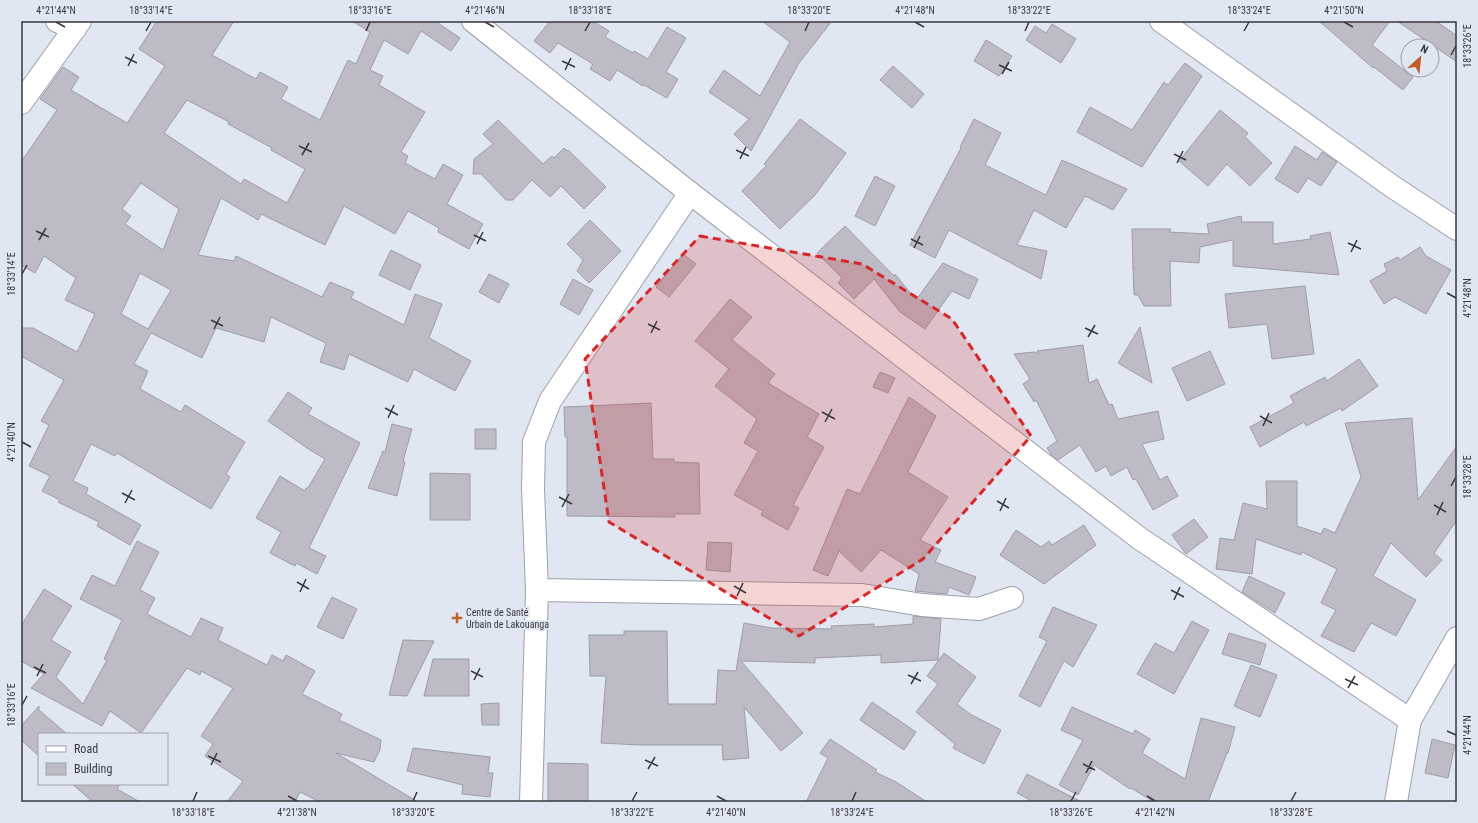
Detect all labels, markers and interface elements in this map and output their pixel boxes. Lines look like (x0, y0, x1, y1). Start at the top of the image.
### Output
text: 4°21'44"N (36, 5, 76, 16)
text: 18°33'14"E (129, 5, 173, 16)
text: 18°33'16"E (348, 5, 392, 16)
text: 4°21'46"N (465, 5, 505, 16)
text: 18°33'18"E (568, 5, 612, 16)
text: 18°33'20"E (787, 5, 831, 16)
text: 4°21'48"N (895, 5, 935, 16)
text: 18°33'22"E (1007, 5, 1051, 16)
text: 18°33'24"E (1227, 5, 1271, 16)
text: 4°21'50"N (1324, 5, 1364, 16)
text: 18°33'26"E (1462, 24, 1473, 68)
north arrow (1400, 38, 1440, 78)
text: N (1418, 42, 1430, 57)
text: 18°33'14"E (6, 252, 17, 296)
text: 4°21'48"N (1462, 278, 1473, 318)
text: 4°21'40"N (6, 422, 17, 462)
text: 18°33'28"E (1462, 455, 1473, 499)
place label: Centre de Santé Urbain de Lakouanga (466, 607, 549, 630)
marker: Centre de Santé Urbain de Lakouanga (451, 612, 463, 624)
text: 18°33'16"E (6, 683, 17, 727)
text: 4°21'44"N (1462, 715, 1473, 755)
legend (38, 733, 168, 785)
text: Road (74, 742, 98, 756)
text: Building (74, 762, 112, 776)
text: 18°33'18"E (171, 807, 215, 818)
text: 4°21'38"N (277, 807, 317, 818)
text: 18°33'20"E (391, 807, 435, 818)
text: 18°33'22"E (610, 807, 654, 818)
text: 4°21'40"N (706, 807, 746, 818)
text: 18°33'24"E (830, 807, 874, 818)
text: 18°33'26"E (1049, 807, 1093, 818)
text: 4°21'42"N (1135, 807, 1175, 818)
text: 18°33'28"E (1269, 807, 1313, 818)

